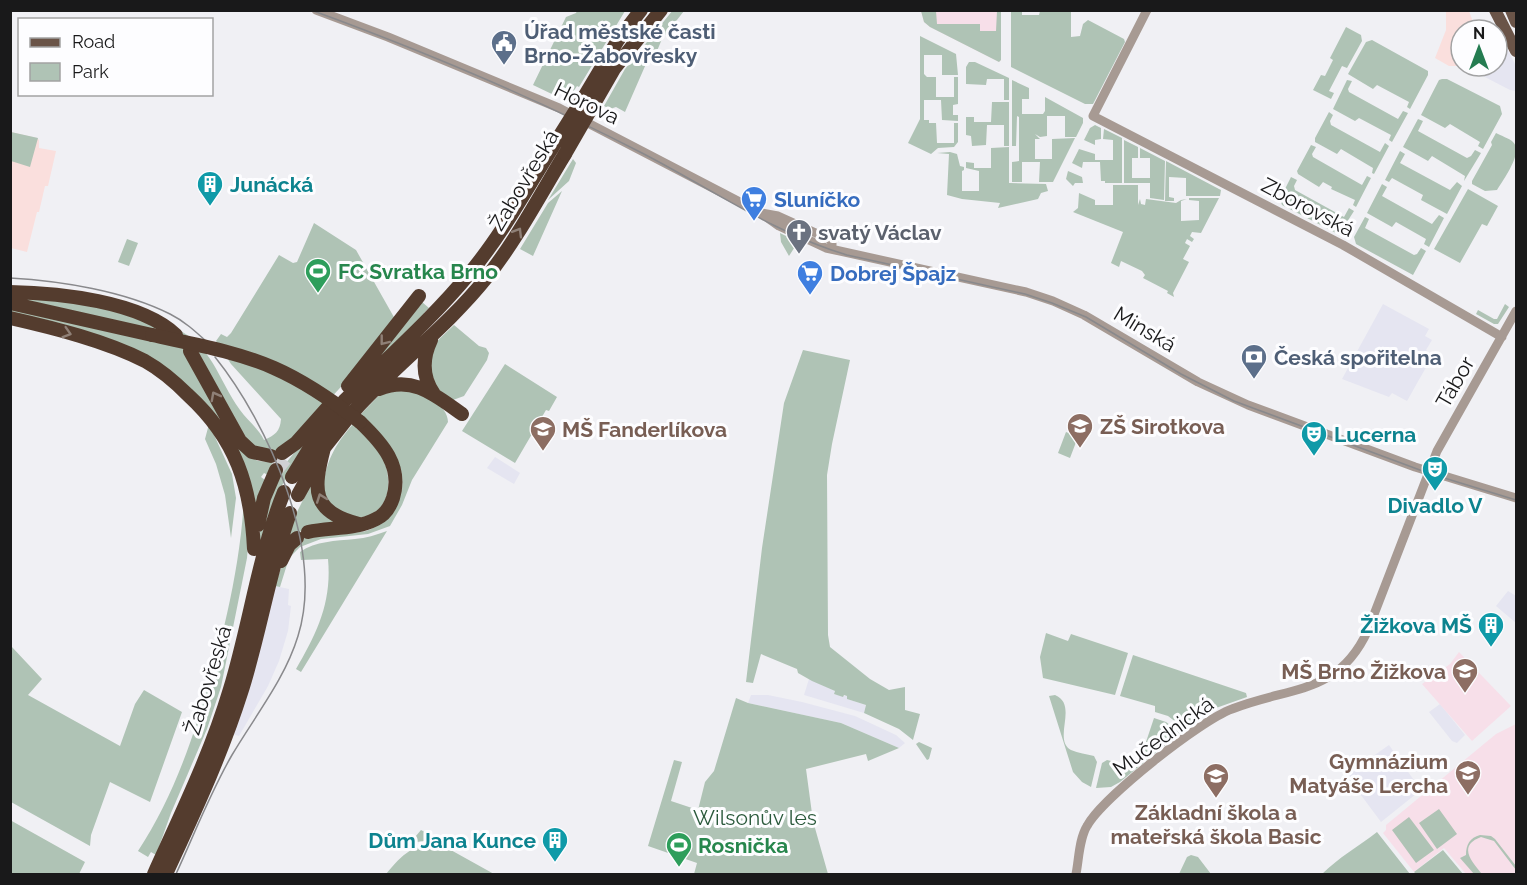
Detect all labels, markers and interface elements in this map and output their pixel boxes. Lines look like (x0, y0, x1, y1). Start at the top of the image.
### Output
legend (18, 18, 213, 96)
north arrow (1449, 18, 1509, 78)
place label: Úřad městské časti Brno-Žabovřesky (524, 19, 716, 68)
text: N (1473, 24, 1485, 43)
public building icon: Úřad městské časti Brno-Žabovřesky (489, 28, 519, 66)
text: Road (72, 31, 115, 52)
text: Park (72, 61, 109, 82)
street label: Horova (550, 77, 624, 129)
street label: Žabovřeská (484, 125, 564, 235)
building icon: Junácká (195, 169, 225, 207)
place label: Junácká (230, 172, 313, 197)
street label: Zborovská (1257, 172, 1359, 242)
supermarket icon: Sluníčko (739, 184, 769, 222)
place label: Sluníčko (774, 187, 861, 212)
church icon: svatý Václav (784, 217, 814, 255)
place label: svatý Václav (818, 220, 942, 245)
one-way arrow (510, 228, 522, 238)
sports icon: FC Svratka Brno (303, 256, 333, 294)
supermarket icon: Dobrej Špajz (795, 258, 825, 296)
place label: FC Svratka Brno (338, 259, 498, 284)
place label: Dobrej Špajz (830, 261, 956, 286)
street label: Minská (1109, 301, 1181, 357)
one-way arrow (61, 326, 72, 338)
one-way arrow (381, 334, 392, 345)
bank icon: Česká spořitelna (1239, 342, 1269, 380)
place label: Česká spořitelna (1274, 345, 1442, 370)
street label: Tábor (1430, 351, 1480, 412)
one-way arrow (211, 391, 223, 402)
school or university icon: ZŠ Sirotkova (1065, 411, 1095, 449)
school or university icon: MŠ Fanderlíkova (528, 414, 558, 452)
place label: ZŠ Sirotkova (1100, 414, 1225, 439)
place label: MŠ Fanderlíkova (562, 417, 727, 442)
theatre icon: Lucerna (1299, 419, 1329, 457)
place label: Lucerna (1334, 422, 1416, 447)
theatre icon: Divadlo V (1420, 454, 1450, 492)
one-way arrow (316, 493, 329, 503)
place label: Divadlo V (1387, 493, 1483, 518)
building icon: Žižkova MŠ (1476, 610, 1506, 648)
place label: Žižkova MŠ (1360, 613, 1472, 638)
street label: Žabovřeská (180, 622, 236, 738)
school or university icon: MŠ Brno Žižkova (1450, 656, 1480, 694)
place label: MŠ Brno Žižkova (1281, 659, 1446, 684)
street label: Mučednická (1108, 691, 1218, 781)
place label: Gymnázium Matyáše Lercha (1289, 749, 1448, 798)
school or university icon: Gymnázium Matyáše Lercha (1453, 758, 1483, 796)
school or university icon: Základní škola a mateřská škola Basic (1201, 761, 1231, 799)
place label: Základní škola a mateřská škola Basic (1110, 800, 1322, 849)
park label: Wilsonův les (693, 805, 817, 830)
building icon: Dům Jana Kunce (540, 825, 570, 863)
place label: Dům Jana Kunce (368, 828, 536, 853)
sports icon: Rosnička (664, 830, 694, 868)
place label: Rosnička (698, 833, 788, 858)

